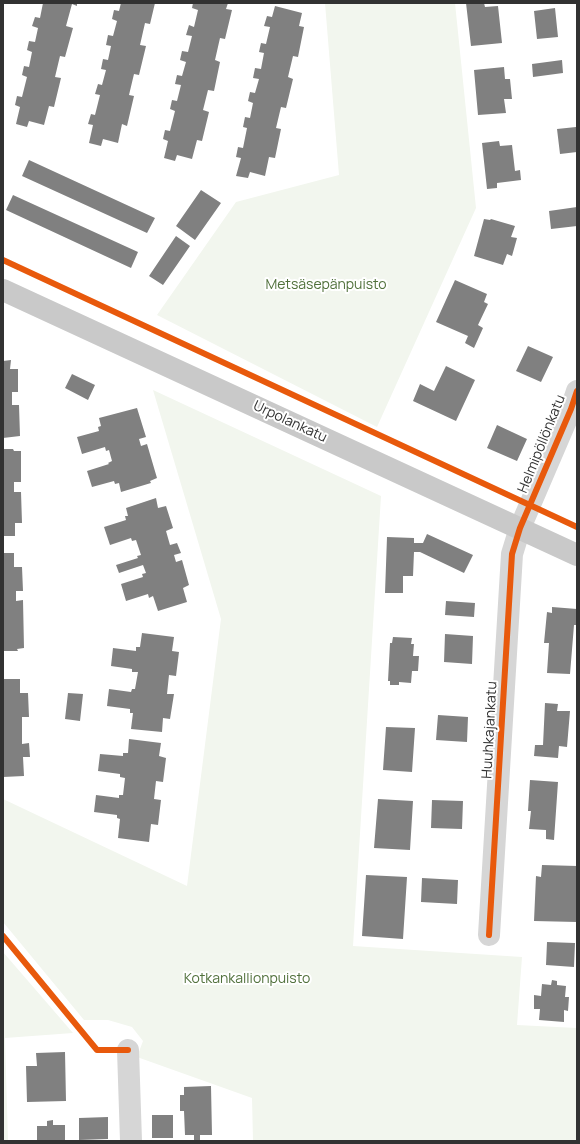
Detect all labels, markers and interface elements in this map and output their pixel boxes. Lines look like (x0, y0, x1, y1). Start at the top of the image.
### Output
park label: Metsäsepänpuisto (265, 277, 387, 293)
street label: Helmipöllönkatu (515, 392, 569, 496)
street label: Urpolankatu (250, 398, 330, 446)
street label: Huuhkajankatu (479, 681, 501, 779)
park label: Kotkankallionpuisto (184, 971, 310, 987)

